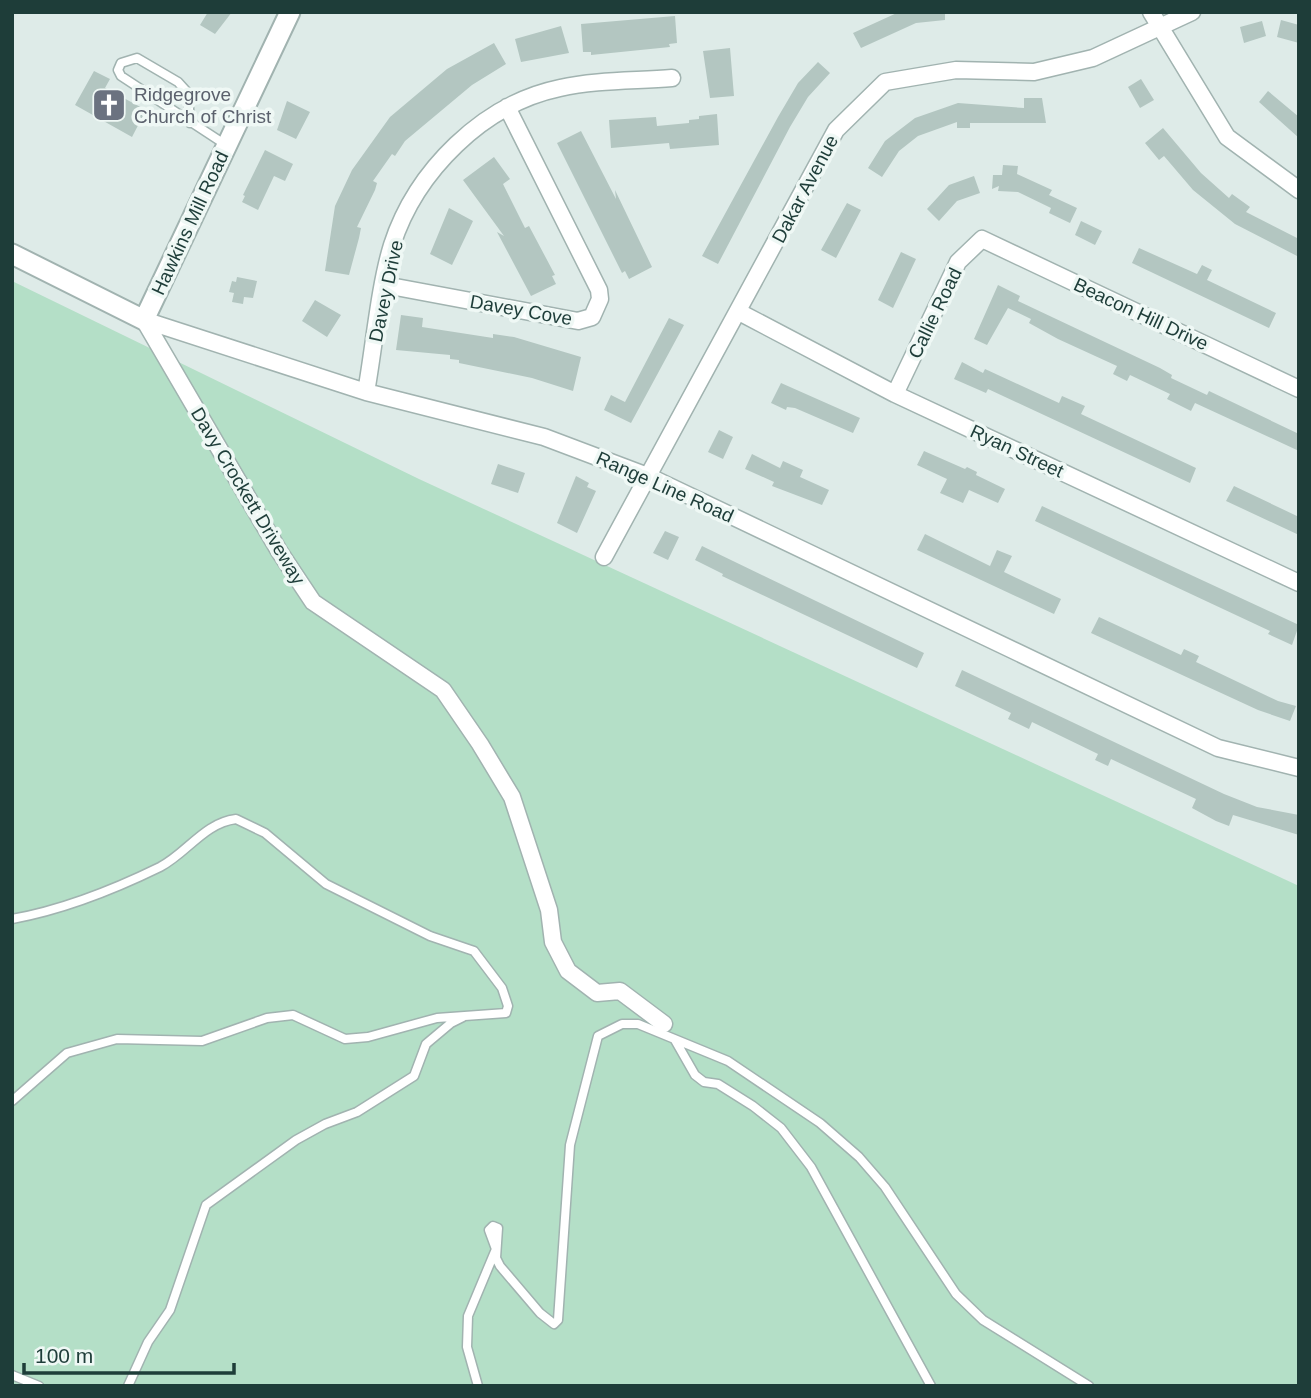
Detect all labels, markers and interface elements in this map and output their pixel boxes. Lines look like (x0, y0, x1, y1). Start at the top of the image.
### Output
place label: Ridgegrove Church of Christ (134, 84, 272, 127)
church icon: Ridgegrove Church of Christ (90, 86, 128, 124)
street label: Dakar Avenue (768, 132, 842, 246)
street label: Hawkins Mill Road (147, 148, 233, 298)
street label: Davey Drive (365, 238, 407, 344)
street label: Callie Road (904, 264, 966, 362)
street label: Beacon Hill Drive (1071, 274, 1211, 354)
street label: Davey Cove (468, 291, 574, 329)
street label: Davy Crockett Driveway (187, 404, 309, 589)
street label: Ryan Street (967, 420, 1068, 482)
street label: Range Line Road (593, 447, 737, 527)
scale bar (24, 1332, 234, 1376)
text: 100 m (35, 1344, 93, 1367)

